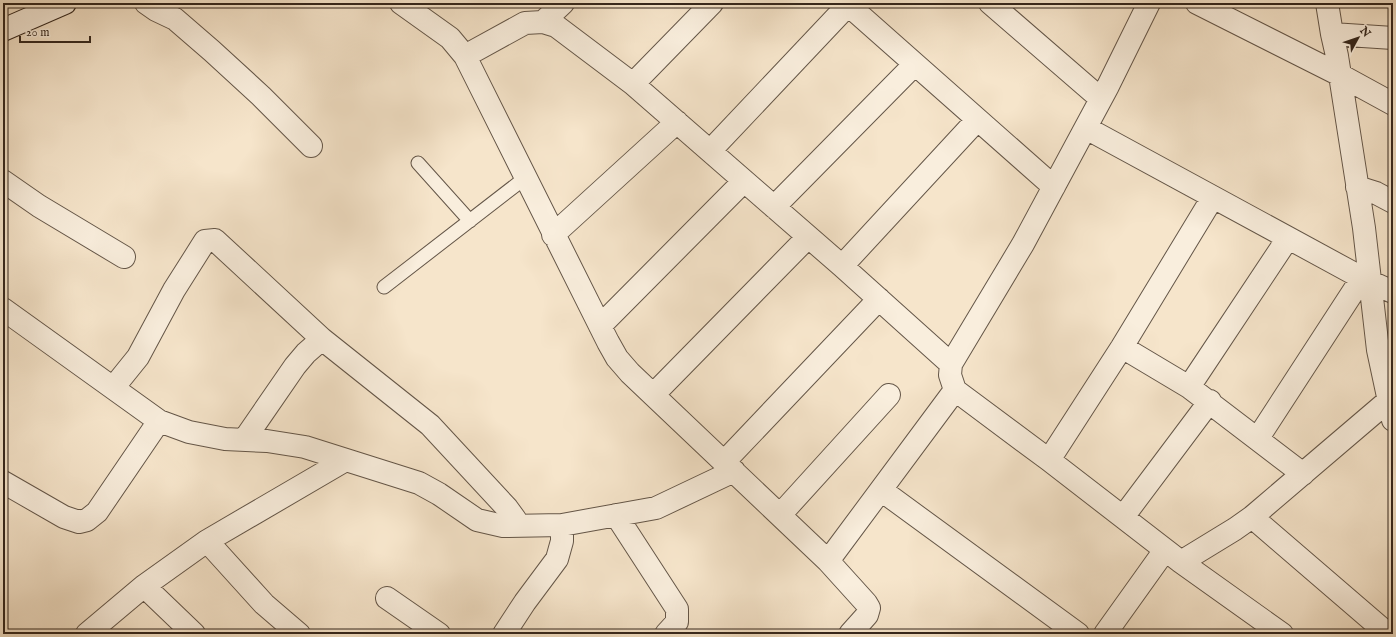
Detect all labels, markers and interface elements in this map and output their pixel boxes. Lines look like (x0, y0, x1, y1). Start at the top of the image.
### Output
scale bar (20, 18, 90, 44)
north arrow (1338, 18, 1378, 58)
text: N (1356, 23, 1374, 41)
text: 20 m (26, 25, 49, 40)

